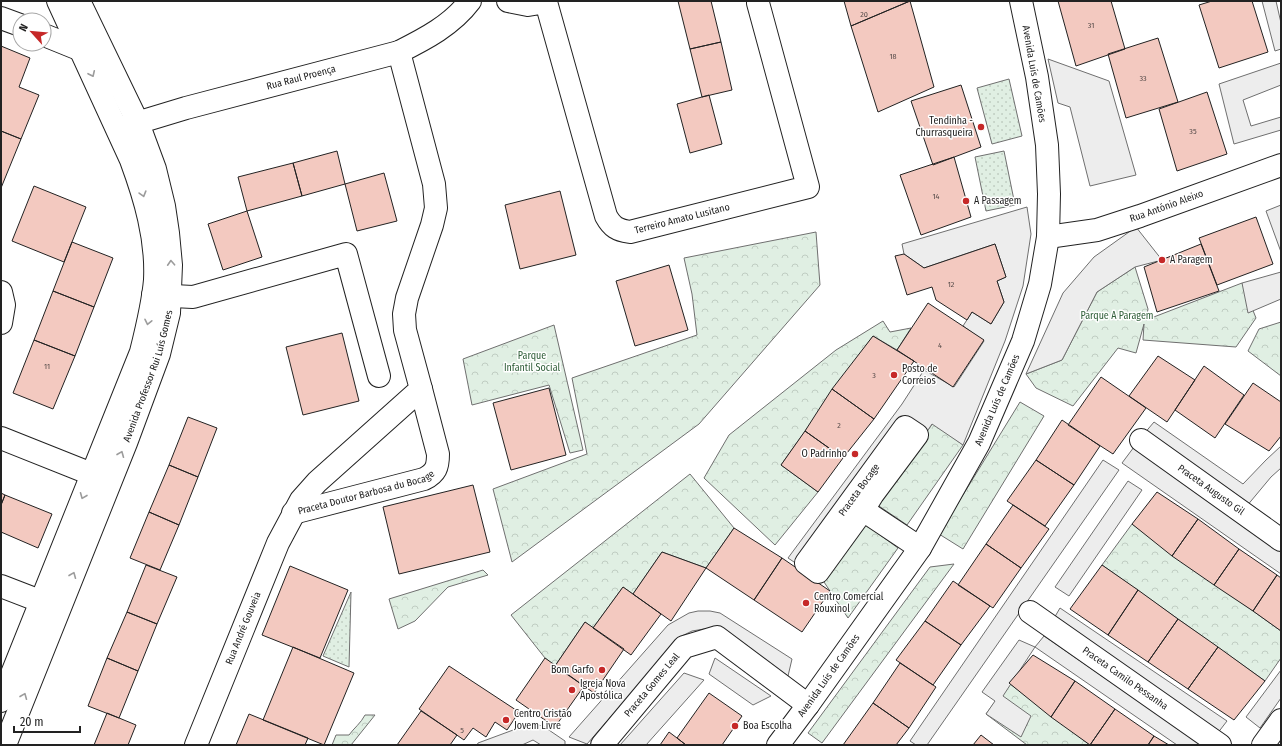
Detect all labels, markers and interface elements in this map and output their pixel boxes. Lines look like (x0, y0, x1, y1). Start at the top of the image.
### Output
house number: 20 (860, 10, 868, 19)
north arrow (12, 12, 52, 52)
house number: 31 (1088, 21, 1094, 30)
text: N (16, 22, 31, 34)
street label: Avenida Luís de Camões (1020, 24, 1049, 123)
house number: 18 (889, 52, 897, 61)
street label: Rua Raul Proença (265, 63, 337, 93)
one-way arrow (88, 71, 96, 78)
house number: 33 (1139, 74, 1147, 83)
place label: Tendinha - Churrasqueira (916, 115, 973, 139)
marker: Tendinha - Churrasqueira (976, 122, 986, 132)
house number: 35 (1189, 127, 1197, 136)
street label: Rua António Aleixo (1128, 188, 1205, 225)
one-way arrow (138, 190, 147, 197)
house number: 14 (933, 192, 940, 201)
place label: A Passagem (974, 195, 1022, 207)
marker: A Passagem (961, 196, 971, 206)
street label: Terreiro Amato Lusitano (633, 201, 731, 237)
place label: A Paragem (1170, 254, 1212, 266)
marker: A Paragem (1157, 255, 1167, 265)
one-way arrow (166, 260, 175, 266)
house number: 12 (948, 280, 955, 289)
street label: Avenida Professor Rui Luís Gomes (121, 310, 175, 444)
park label: Parque A Paragem (1080, 310, 1154, 322)
one-way arrow (145, 319, 153, 326)
house number: 4 (938, 341, 942, 350)
park label: Parque Infantil Social (504, 350, 560, 374)
street label: Avenida Luís de Camões (972, 352, 1023, 448)
house number: 11 (44, 362, 50, 371)
place label: Posto de Correios (902, 363, 938, 387)
marker: Posto de Correios (889, 370, 899, 380)
house number: 3 (872, 371, 876, 380)
house number: 2 (837, 421, 841, 430)
place label: O Padrinho (802, 448, 847, 460)
marker: O Padrinho (850, 449, 860, 459)
one-way arrow (116, 451, 124, 459)
street label: Praceta Bocage (836, 461, 882, 518)
street label: Praceta Augusto Gil (1175, 462, 1247, 518)
street label: Praceta Doutor Barbosa du Bocage (297, 468, 437, 517)
one-way arrow (80, 492, 88, 500)
one-way arrow (68, 572, 76, 579)
street label: Rua André Gouveia (223, 590, 264, 666)
place label: Centro Comercial Rouxinol (814, 591, 884, 615)
marker: Centro Comercial Rouxinol (801, 598, 811, 608)
street label: Avenida Luís de Camões (795, 632, 862, 719)
street label: Praceta Camilo Pessanha (1080, 644, 1170, 713)
street label: Praceta Gomes Leal (622, 651, 682, 720)
place label: Bom Garfo (551, 664, 594, 676)
marker: Bom Garfo (597, 665, 607, 675)
place label: Igreja Nova Apostólica (580, 678, 626, 702)
marker: Igreja Nova Apostólica (567, 685, 577, 695)
one-way arrow (20, 692, 28, 699)
scale bar (14, 708, 80, 734)
place label: Centro Cristão Jovem Livre (514, 708, 572, 732)
text: 20 m (20, 715, 44, 729)
marker: Centro Cristão Jovem Livre (501, 715, 511, 725)
place label: Boa Escolha (743, 720, 792, 732)
marker: Boa Escolha (730, 721, 740, 731)
house number: 5 (460, 726, 464, 735)

